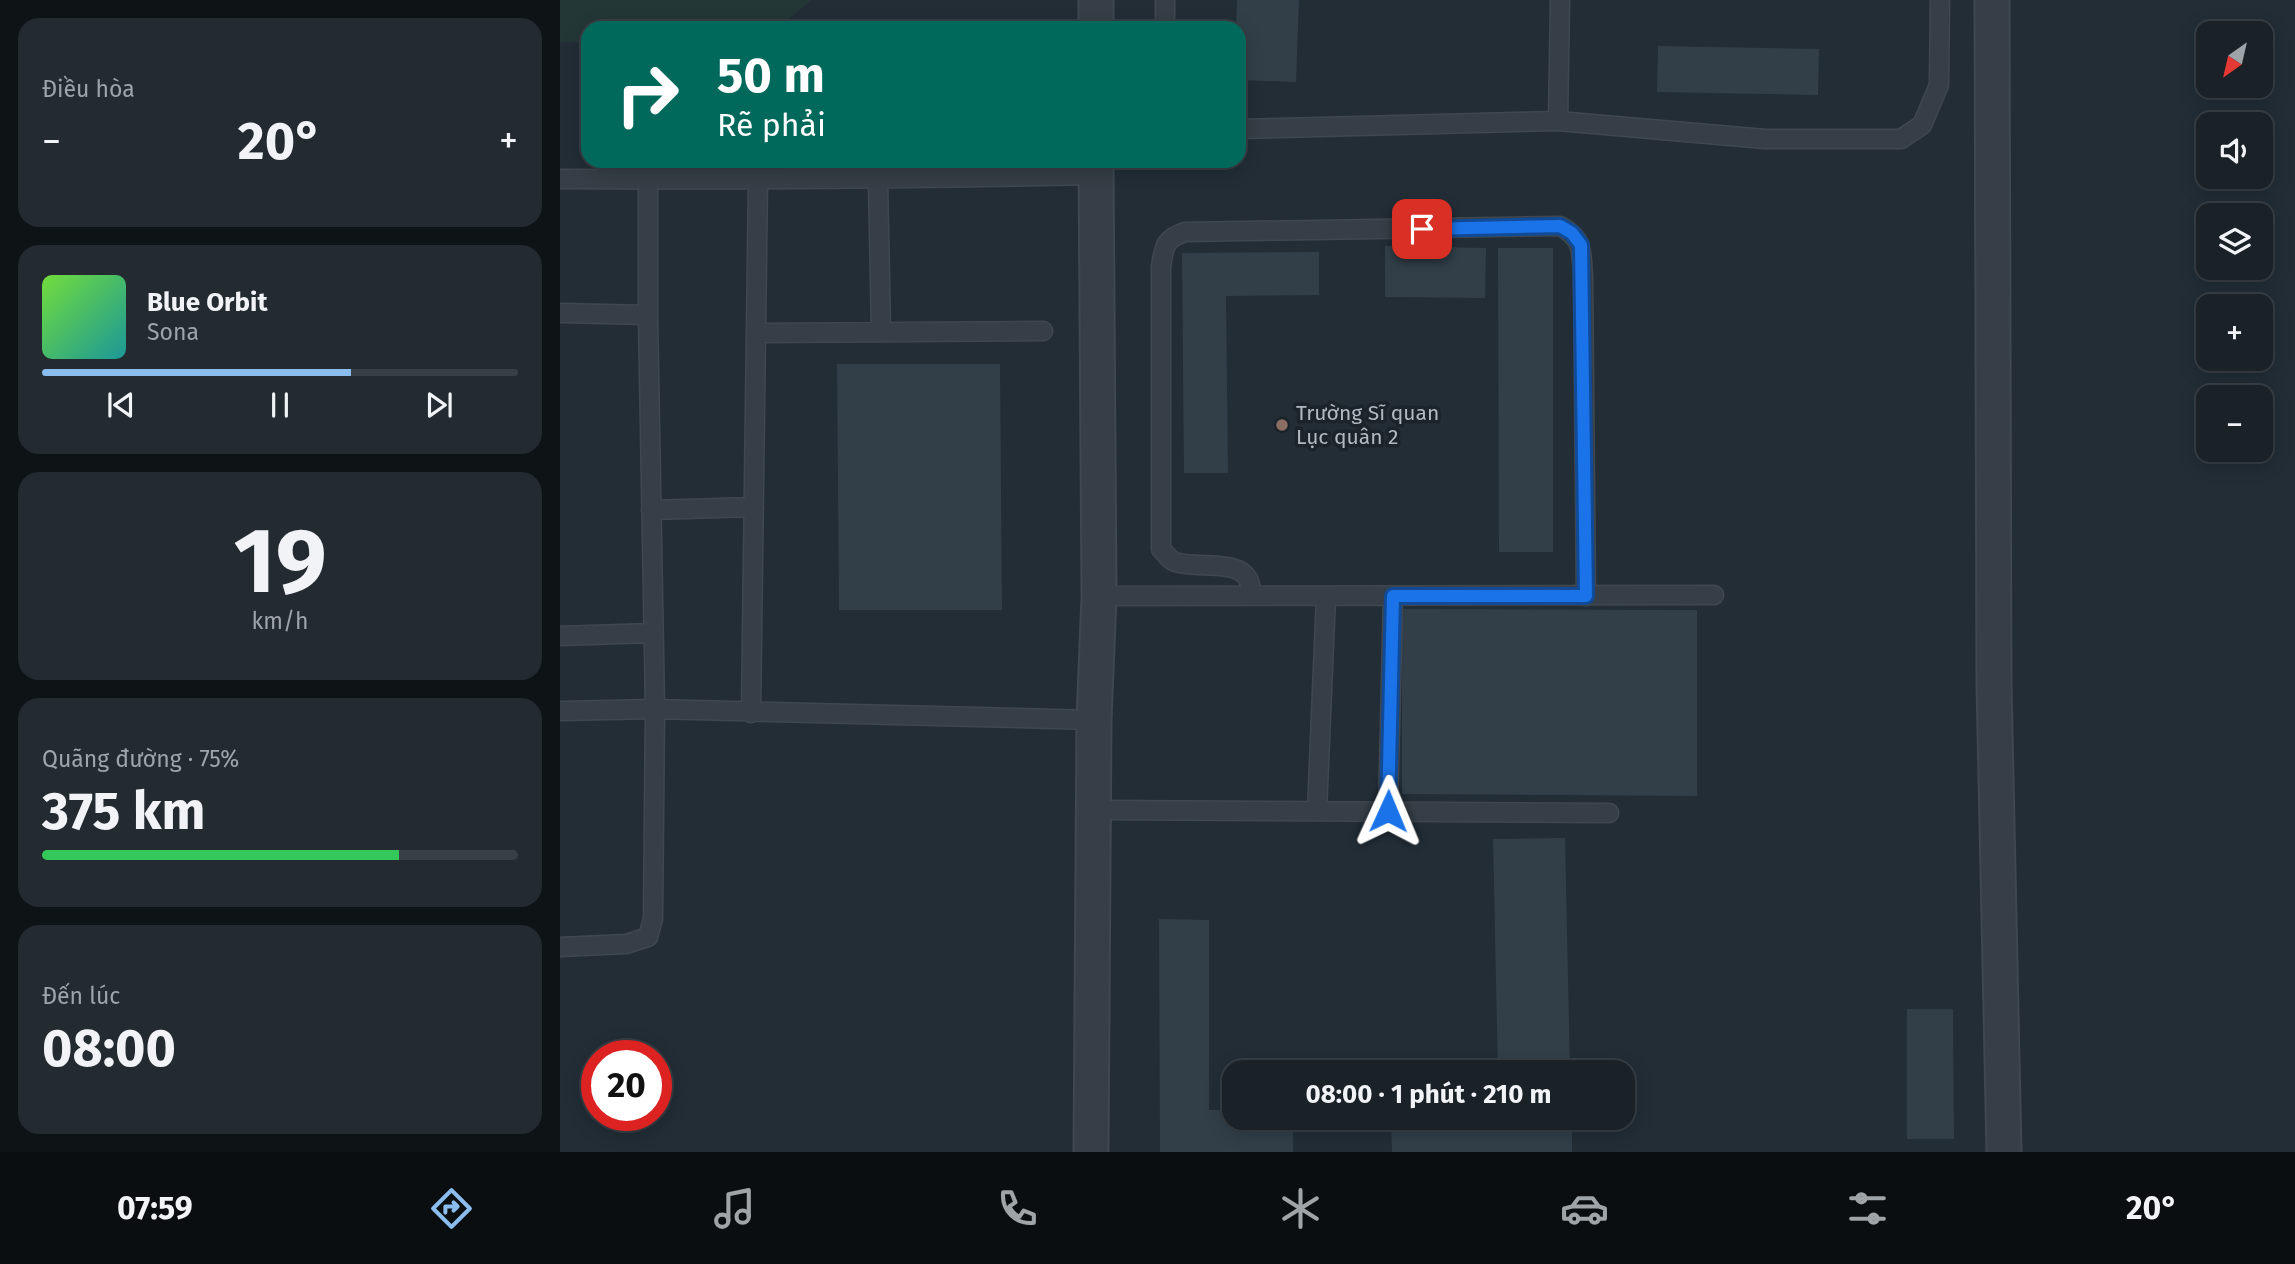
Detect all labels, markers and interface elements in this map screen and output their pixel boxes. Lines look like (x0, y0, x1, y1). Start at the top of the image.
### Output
north arrow (2196, 21, 2273, 98)
map controls (2196, 21, 2273, 462)
text: 50 m (717, 46, 825, 105)
icon: right (602, 49, 693, 140)
text: Điều hòa (42, 75, 135, 103)
text: Rẽ phải (717, 106, 826, 144)
text: 20° (238, 110, 322, 173)
button: sound (2196, 112, 2273, 189)
text: − (42, 118, 61, 164)
text: + (499, 118, 518, 164)
pin (1392, 199, 1452, 259)
button: layers (2196, 203, 2273, 280)
icon: arrive (1403, 210, 1441, 248)
text: Blue Orbit (147, 287, 267, 318)
button: + (2196, 294, 2273, 371)
text: Sona (147, 318, 199, 346)
button: − (2196, 385, 2273, 462)
icon: previous (102, 386, 140, 424)
icon: pause (261, 386, 299, 424)
icon: next (420, 386, 458, 424)
place label: Trường Sĩ quan Lục quân 2 (1296, 400, 1439, 450)
marker: Trường Sĩ quan Lục quân 2 (1274, 417, 1290, 433)
text: 19 (233, 507, 327, 616)
text: km/h (252, 607, 308, 635)
text: Quãng đường · 75% (42, 745, 239, 773)
position arrow (1351, 774, 1425, 848)
text: 375 km (42, 780, 205, 843)
text: Đến lúc (42, 982, 120, 1010)
text: 08:00 (42, 1017, 176, 1080)
speed limit sign: 20 (581, 1040, 672, 1131)
text: 08:00 · 1 phút · 210 m (1305, 1079, 1552, 1110)
icon: directions (427, 1184, 476, 1233)
icon: music (710, 1184, 759, 1233)
icon: phone (993, 1184, 1042, 1233)
icon: climate (1276, 1184, 1325, 1233)
icon: car (1560, 1184, 1609, 1233)
icon: filters (1843, 1184, 1892, 1233)
text: 07:59 (117, 1189, 193, 1227)
text: 20° (2126, 1189, 2178, 1227)

